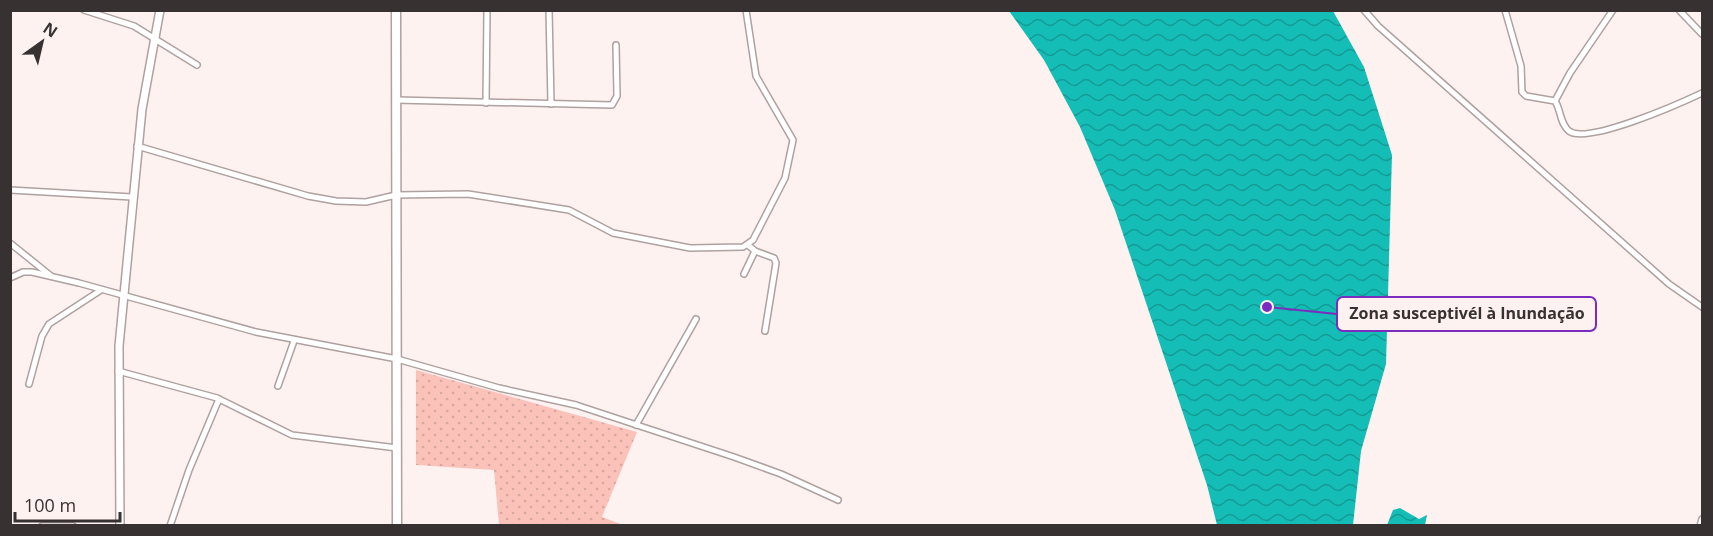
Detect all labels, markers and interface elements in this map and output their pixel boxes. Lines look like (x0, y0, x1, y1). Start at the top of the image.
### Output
north arrow (12, 12, 72, 72)
text: N (39, 17, 62, 42)
callout: Zona susceptivél à Inundação (1337, 297, 1596, 331)
text: Zona susceptivél à Inundação (1349, 302, 1585, 324)
scale bar (15, 485, 120, 523)
text: 100 m (24, 493, 76, 517)

